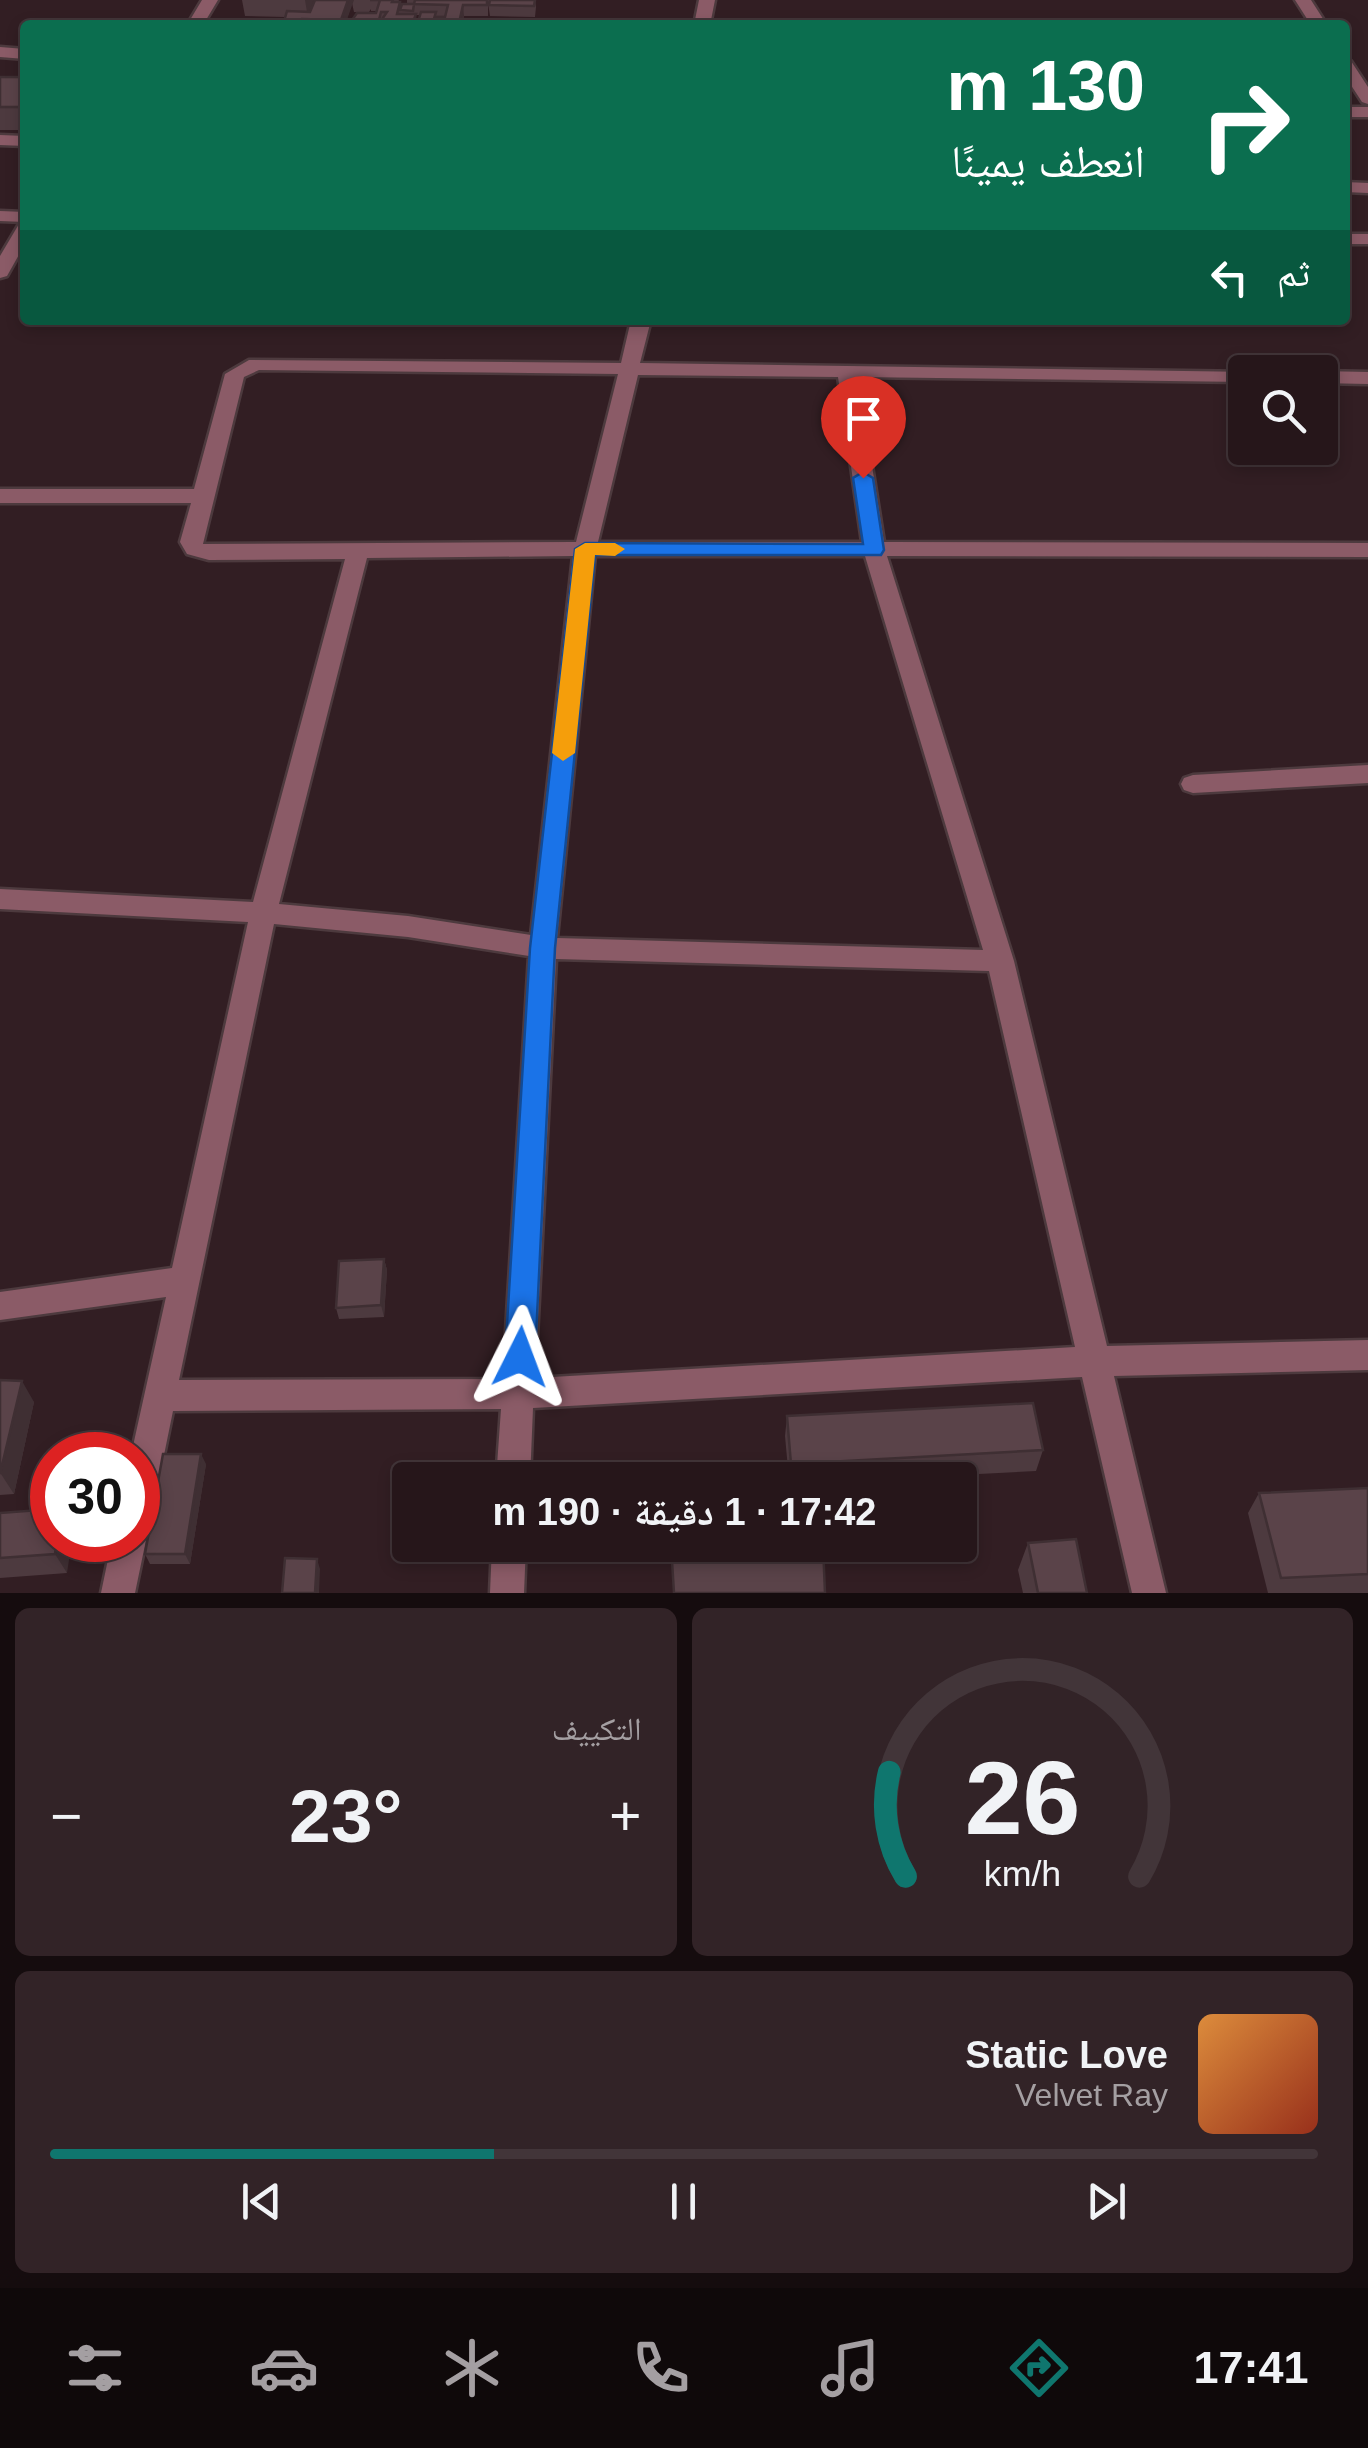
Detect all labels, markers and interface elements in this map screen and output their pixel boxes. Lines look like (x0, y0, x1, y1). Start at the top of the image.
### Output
text: 130 m (947, 47, 1145, 125)
icon: right (1180, 60, 1310, 190)
text: انعطف يمينًا (951, 136, 1145, 187)
icon: left (1202, 250, 1257, 305)
text: ثم (1277, 252, 1310, 294)
map controls (1228, 355, 1338, 465)
button: search (1228, 355, 1338, 465)
pin (821, 376, 906, 479)
icon: arrive (836, 391, 891, 446)
position arrow (468, 1305, 572, 1409)
speed limit sign: 30 (30, 1432, 160, 1562)
text: 17:42 · 1 دقيقة · 190 m (492, 1491, 877, 1533)
text: التكييف (552, 1711, 642, 1747)
text: 26 (964, 1740, 1080, 1856)
text: 23° (289, 1774, 402, 1858)
text: − (50, 1785, 82, 1847)
text: + (609, 1785, 641, 1847)
text: km/h (984, 1854, 1061, 1894)
text: Static Love (965, 2034, 1168, 2076)
text: Velvet Ray (1015, 2077, 1168, 2113)
icon: previous (234, 2174, 289, 2229)
icon: pause (656, 2174, 711, 2229)
icon: next (1079, 2174, 1134, 2229)
icon: filters (60, 2333, 130, 2403)
icon: car (249, 2333, 319, 2403)
icon: climate (437, 2333, 507, 2403)
icon: phone (626, 2333, 696, 2403)
icon: music (815, 2333, 885, 2403)
icon: directions (1004, 2333, 1074, 2403)
text: 17:41 (1193, 2342, 1309, 2393)

